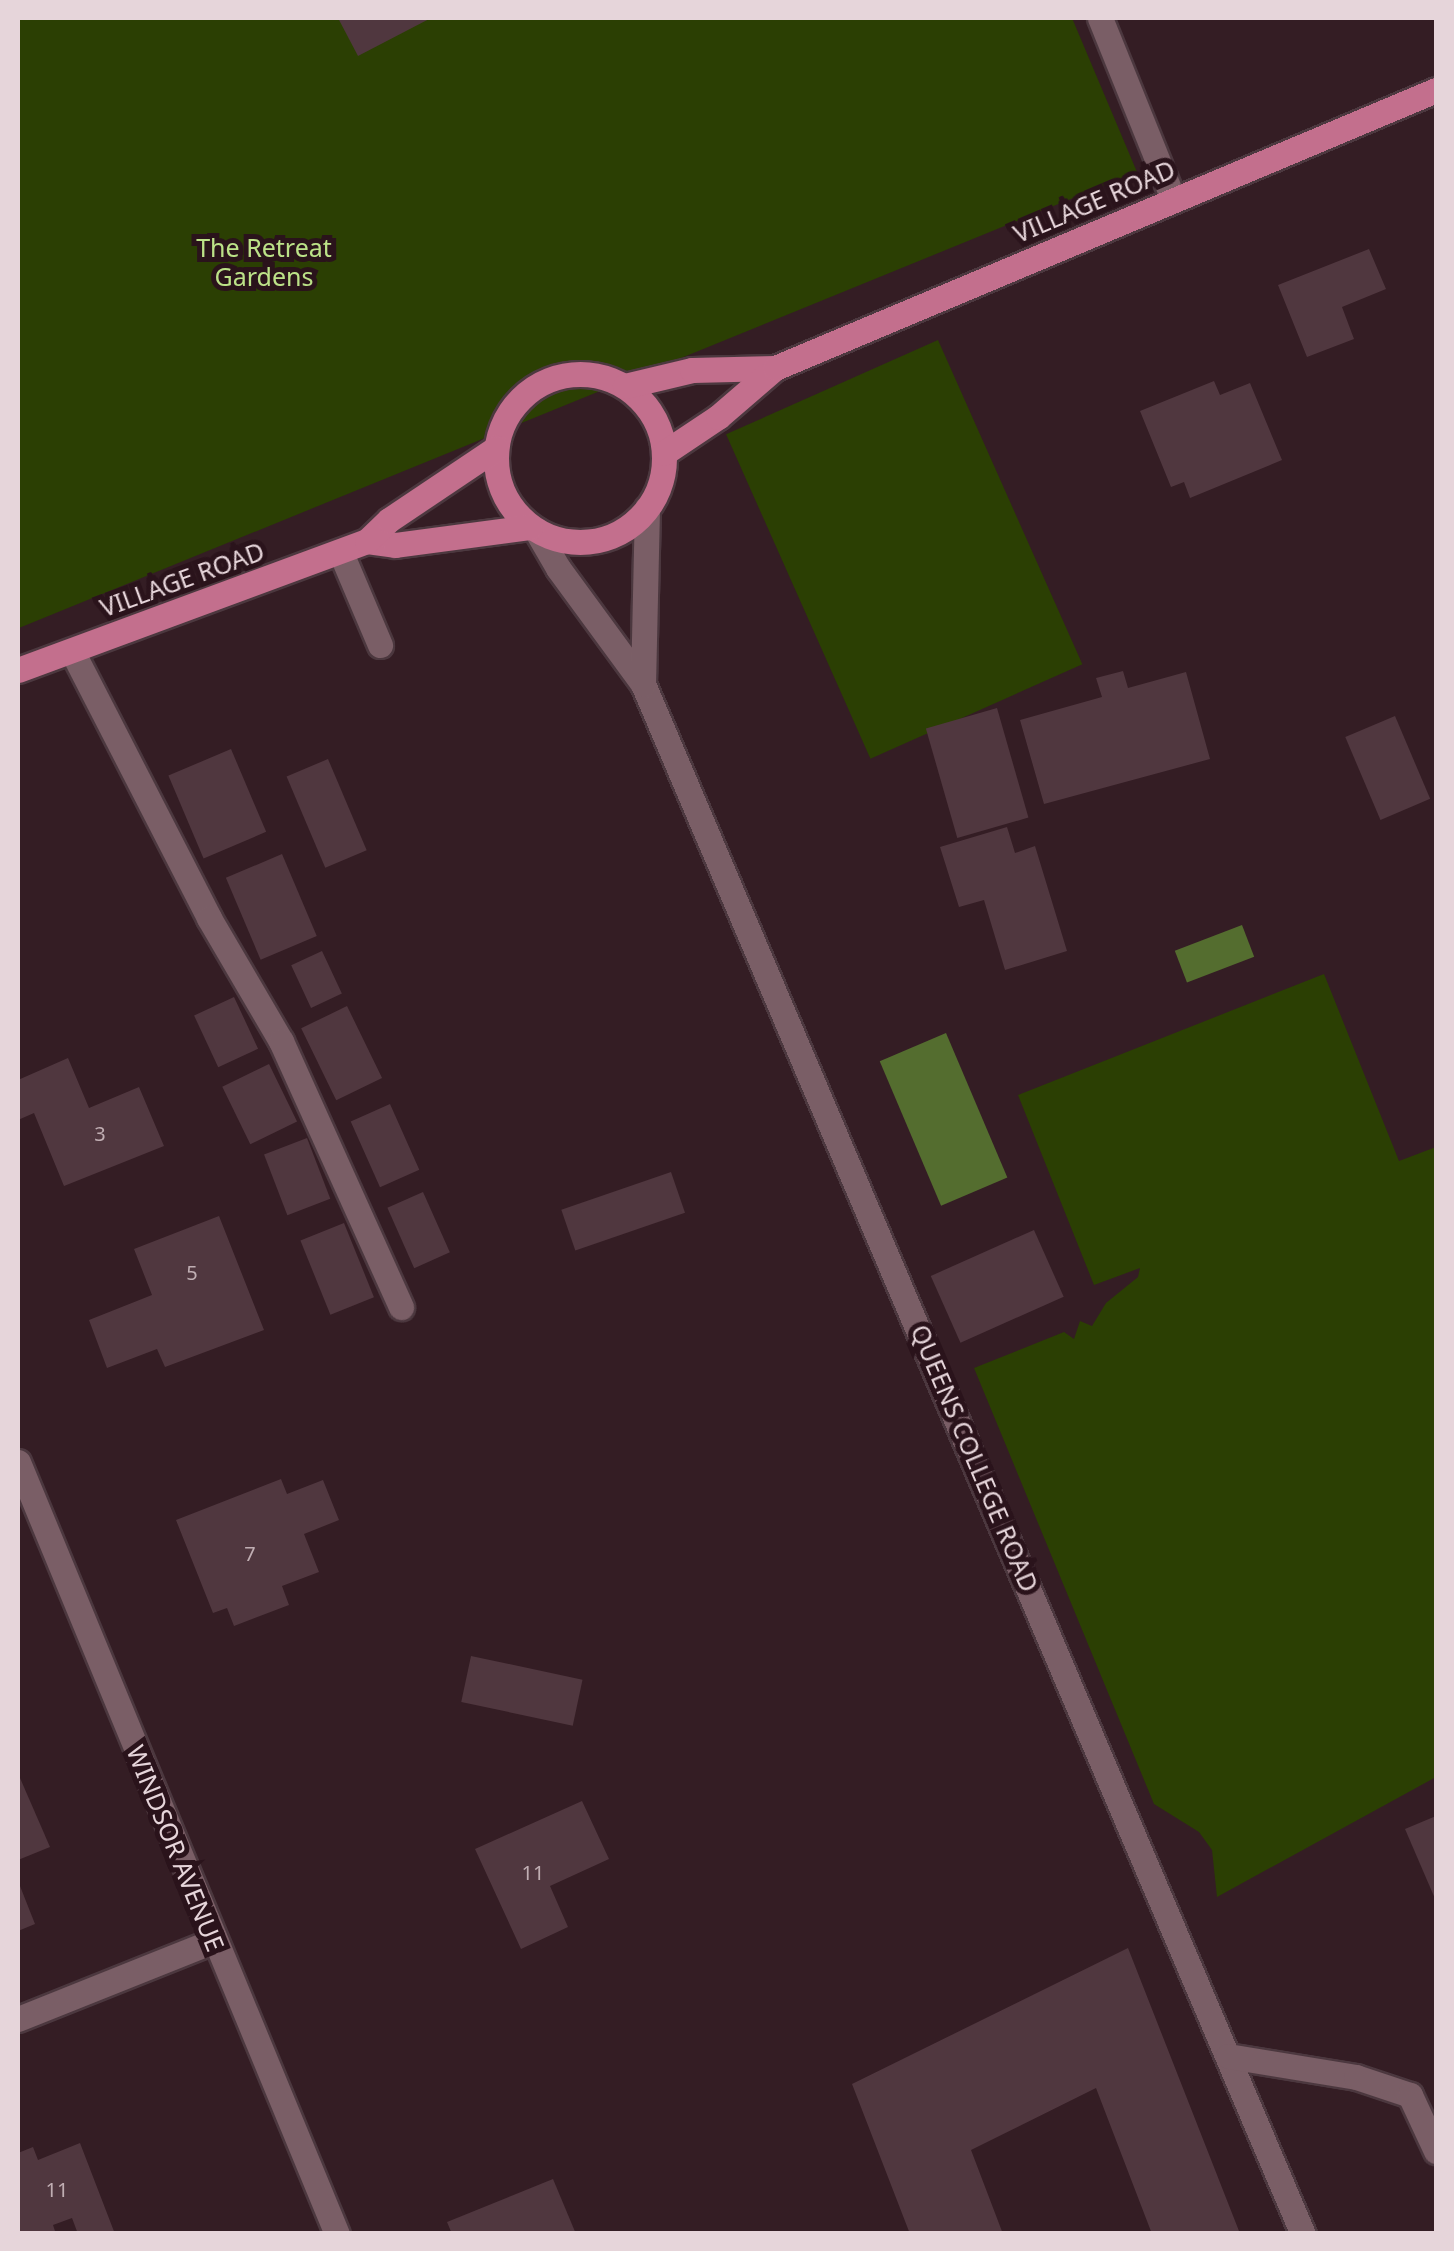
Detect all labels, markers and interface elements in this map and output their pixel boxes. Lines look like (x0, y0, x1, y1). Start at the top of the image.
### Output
street label: VILLAGE ROAD (1009, 153, 1179, 249)
park label: The Retreat Gardens (196, 233, 332, 292)
street label: VILLAGE ROAD (96, 535, 268, 623)
house number: 3 (94, 1121, 106, 1145)
house number: 5 (186, 1260, 198, 1284)
street label: QUEENS COLLEGE ROAD (905, 1320, 1045, 1596)
house number: 7 (244, 1541, 256, 1565)
street label: WINDSOR AVENUE (121, 1741, 231, 1955)
house number: 11 (522, 1860, 544, 1884)
house number: 11 (46, 2177, 68, 2201)

